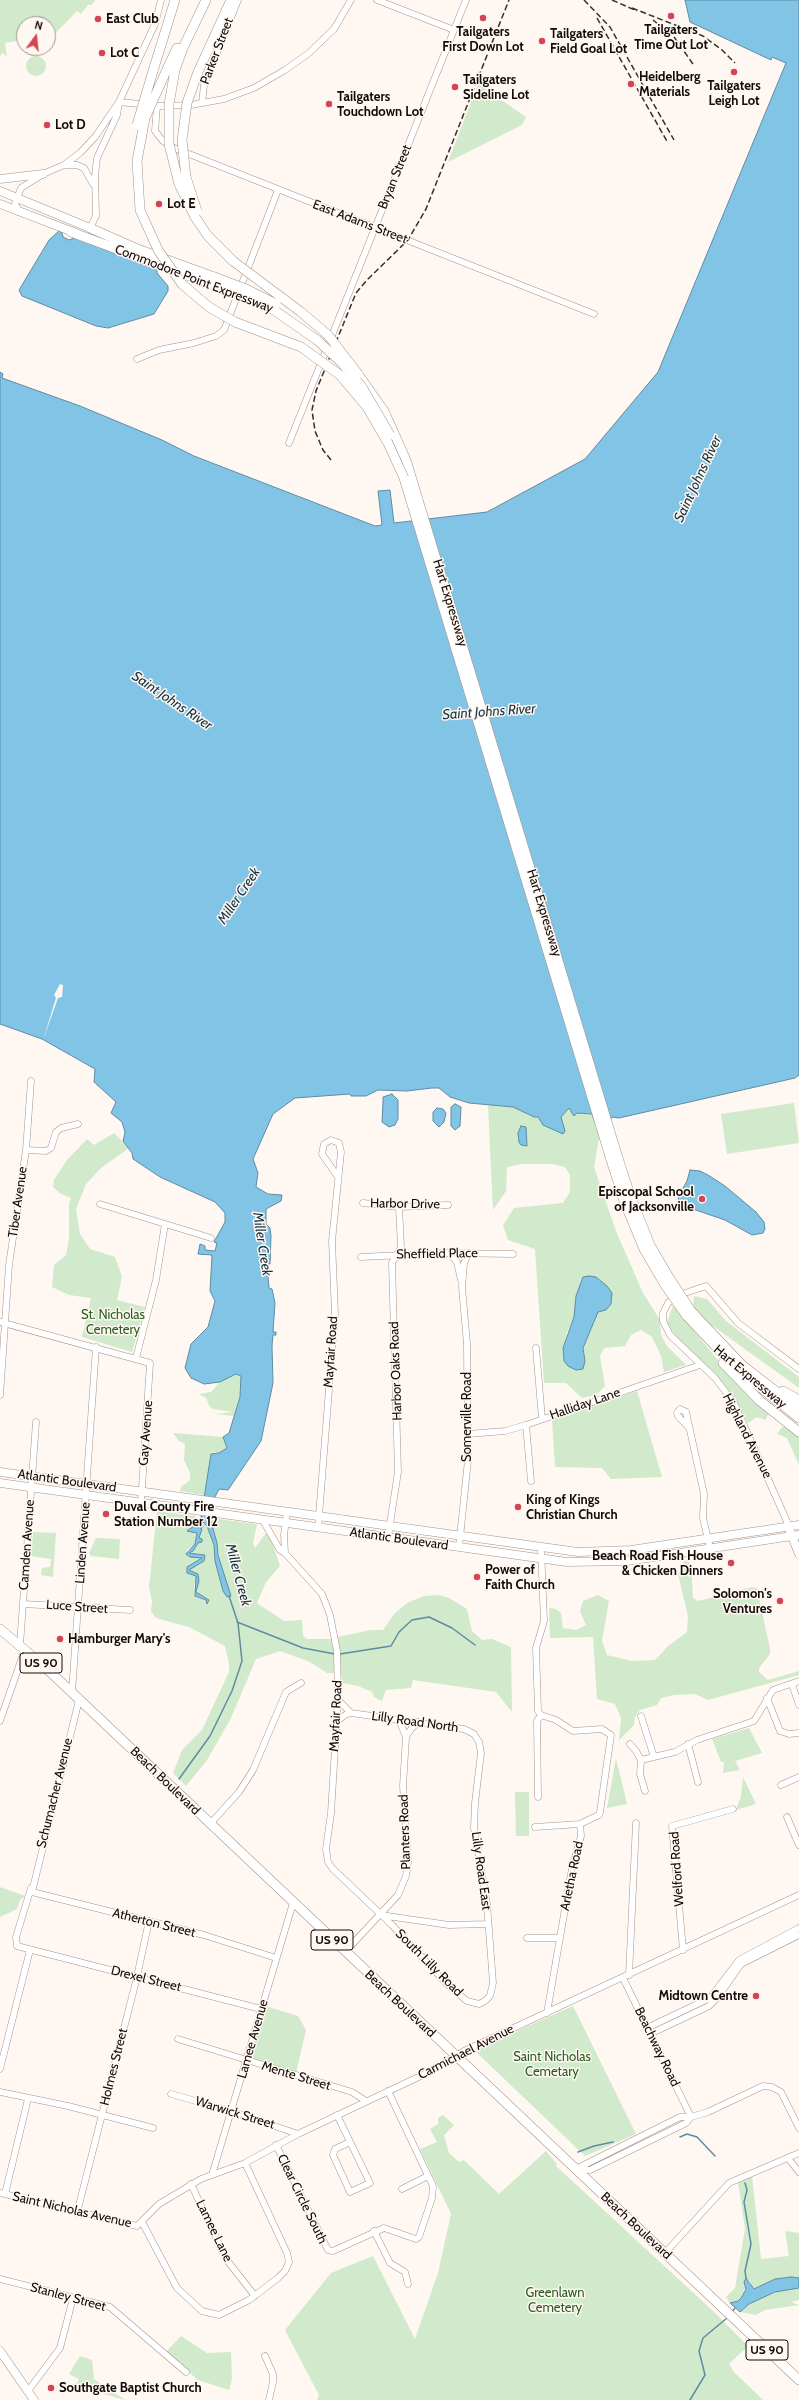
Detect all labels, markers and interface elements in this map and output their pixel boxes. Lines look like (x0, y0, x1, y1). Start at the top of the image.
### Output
place label: East Club (106, 11, 159, 27)
marker: Tailgaters Time Out Lot (666, 11, 676, 21)
marker: Tailgaters First Down Lot (478, 13, 488, 23)
marker: East Club (93, 14, 103, 24)
street label: Parker Street (197, 15, 237, 87)
north arrow (16, 16, 56, 56)
text: N (33, 18, 44, 33)
place label: Tailgaters Time Out Lot (634, 22, 708, 53)
place label: Tailgaters First Down Lot (442, 24, 524, 55)
place label: Tailgaters Field Goal Lot (550, 26, 627, 57)
marker: Tailgaters Field Goal Lot (537, 36, 547, 46)
place label: Lot C (110, 45, 139, 61)
marker: Lot C (97, 48, 107, 58)
marker: Tailgaters Leigh Lot (729, 67, 739, 77)
place label: Heidelberg Materials (639, 69, 701, 100)
place label: Tailgaters Sideline Lot (463, 72, 529, 103)
place label: Tailgaters Leigh Lot (707, 78, 761, 109)
marker: Heidelberg Materials (626, 79, 636, 89)
marker: Tailgaters Sideline Lot (450, 82, 460, 92)
place label: Tailgaters Touchdown Lot (337, 89, 423, 120)
marker: Tailgaters Touchdown Lot (324, 99, 334, 109)
place label: Lot D (55, 117, 86, 133)
marker: Lot D (42, 120, 52, 130)
street label: Bryan Street (375, 142, 415, 212)
place label: Lot E (167, 196, 196, 212)
street label: East Adams Street (310, 197, 410, 247)
marker: Lot E (154, 199, 164, 209)
street label: Commodore Point Expressway (113, 242, 275, 316)
water label: Saint Johns River (671, 433, 725, 525)
street label: Hart Expressway (429, 557, 471, 649)
water label: Saint Johns River (129, 668, 215, 734)
water label: Saint Johns River (442, 700, 536, 724)
water label: Miller Creek (214, 865, 264, 927)
street label: Hart Expressway (523, 867, 565, 959)
street label: Tiber Avenue (5, 1165, 31, 1239)
place label: Episcopal School of Jacksonville (598, 1184, 694, 1215)
marker: Episcopal School of Jacksonville (697, 1194, 707, 1204)
street label: Harbor Drive (370, 1196, 440, 1212)
water label: Miller Creek (249, 1211, 275, 1277)
street label: Sheffield Place (396, 1245, 478, 1263)
park label: St. Nicholas Cemetery (81, 1307, 145, 1338)
street label: Mayfair Road (321, 1316, 341, 1388)
street label: Harbor Oaks Road (386, 1321, 406, 1421)
street label: Hart Expressway (710, 1342, 790, 1412)
street label: Somerville Road (459, 1372, 475, 1462)
street label: Halliday Lane (548, 1385, 622, 1423)
street label: Highland Avenue (719, 1391, 775, 1481)
street label: Gay Avenue (136, 1400, 156, 1466)
street label: Atlantic Boulevard (17, 1466, 117, 1496)
place label: King of Kings Christian Church (526, 1492, 618, 1523)
street label: Camden Avenue (16, 1499, 38, 1591)
place label: Duval County Fire Station Number 12 (114, 1499, 218, 1530)
street label: Linden Avenue (72, 1502, 94, 1584)
marker: King of Kings Christian Church (513, 1502, 523, 1512)
marker: Duval County Fire Station Number 12 (101, 1509, 111, 1519)
street label: Atlantic Boulevard (349, 1524, 449, 1554)
water label: Miller Creek (222, 1542, 254, 1608)
place label: Beach Road Fish House & Chicken Dinners (592, 1548, 723, 1579)
marker: Beach Road Fish House & Chicken Dinners (726, 1558, 736, 1568)
place label: Power of Faith Church (485, 1562, 555, 1593)
marker: Power of Faith Church (472, 1572, 482, 1582)
place label: Solomon's Ventures (713, 1586, 772, 1617)
marker: Solomon's Ventures (775, 1596, 785, 1606)
street label: Luce Street (46, 1597, 108, 1617)
place label: Hamburger Mary's (68, 1631, 171, 1647)
marker: Hamburger Mary's (55, 1634, 65, 1644)
road number: US 90 (20, 1653, 62, 1673)
street label: Mayfair Road (326, 1680, 346, 1752)
street label: Lilly Road North (371, 1708, 459, 1736)
street label: Schumacher Avenue (34, 1736, 76, 1850)
street label: Beach Boulevard (127, 1744, 203, 1818)
street label: Planters Road (396, 1794, 414, 1870)
street label: Lilly Road East (468, 1831, 494, 1911)
street label: Welford Road (667, 1831, 687, 1907)
street label: Arletha Road (557, 1840, 587, 1912)
street label: Atherton Street (111, 1905, 197, 1941)
street label: South Lilly Road (392, 1926, 466, 2000)
road number: US 90 (311, 1930, 353, 1950)
street label: Drexel Street (109, 1963, 183, 1995)
street label: Beach Boulevard (361, 1967, 439, 2041)
place label: Midtown Centre (658, 1988, 748, 2004)
marker: Midtown Centre (751, 1991, 761, 2001)
street label: Lamee Avenue (234, 1998, 272, 2080)
street label: Beachway Road (631, 2005, 683, 2089)
street label: Carmichael Avenue (415, 2021, 517, 2083)
street label: Holmes Street (97, 2027, 131, 2107)
park label: Saint Nicholas Cemetary (513, 2049, 591, 2080)
street label: Mente Street (260, 2058, 332, 2094)
street label: Warwick Street (193, 2093, 277, 2133)
street label: Clear Circle South (274, 2152, 330, 2246)
street label: Saint Nicholas Avenue (11, 2189, 133, 2231)
street label: Beach Boulevard (597, 2189, 675, 2263)
street label: Lamee Lane (192, 2197, 236, 2265)
street label: Stanley Street (28, 2279, 108, 2315)
park label: Greenlawn Cemetery (525, 2285, 585, 2316)
road number: US 90 (746, 2340, 788, 2360)
place label: Southgate Baptist Church (59, 2380, 202, 2396)
marker: Southgate Baptist Church (46, 2383, 56, 2393)

